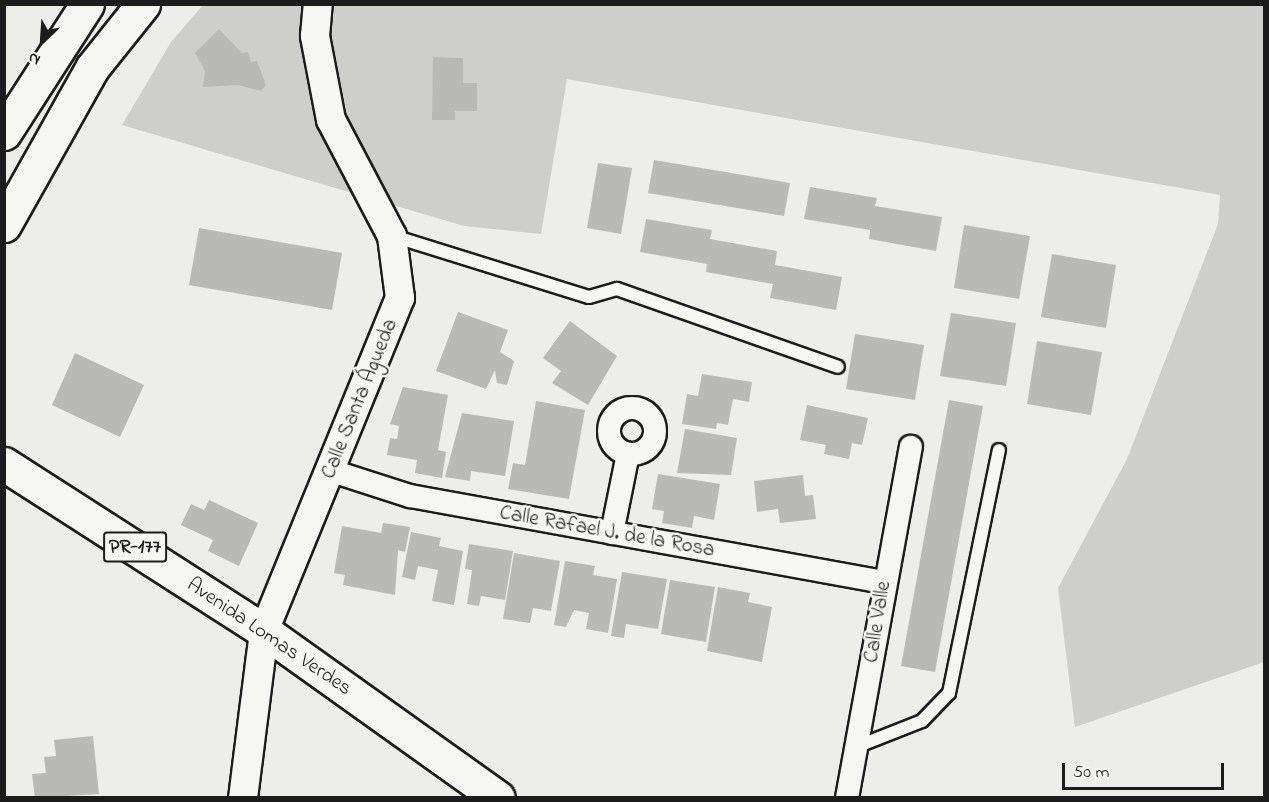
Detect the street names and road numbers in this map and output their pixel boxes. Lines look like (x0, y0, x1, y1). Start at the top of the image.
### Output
street label: Calle Santa Águeda (316, 315, 404, 483)
street label: Calle Rafael J. de la Rosa (498, 501, 716, 563)
road number: PR-177 (102, 530, 168, 564)
street label: Avenida Lomas Verdes (182, 572, 356, 702)
street label: Calle Valle (859, 579, 897, 665)

